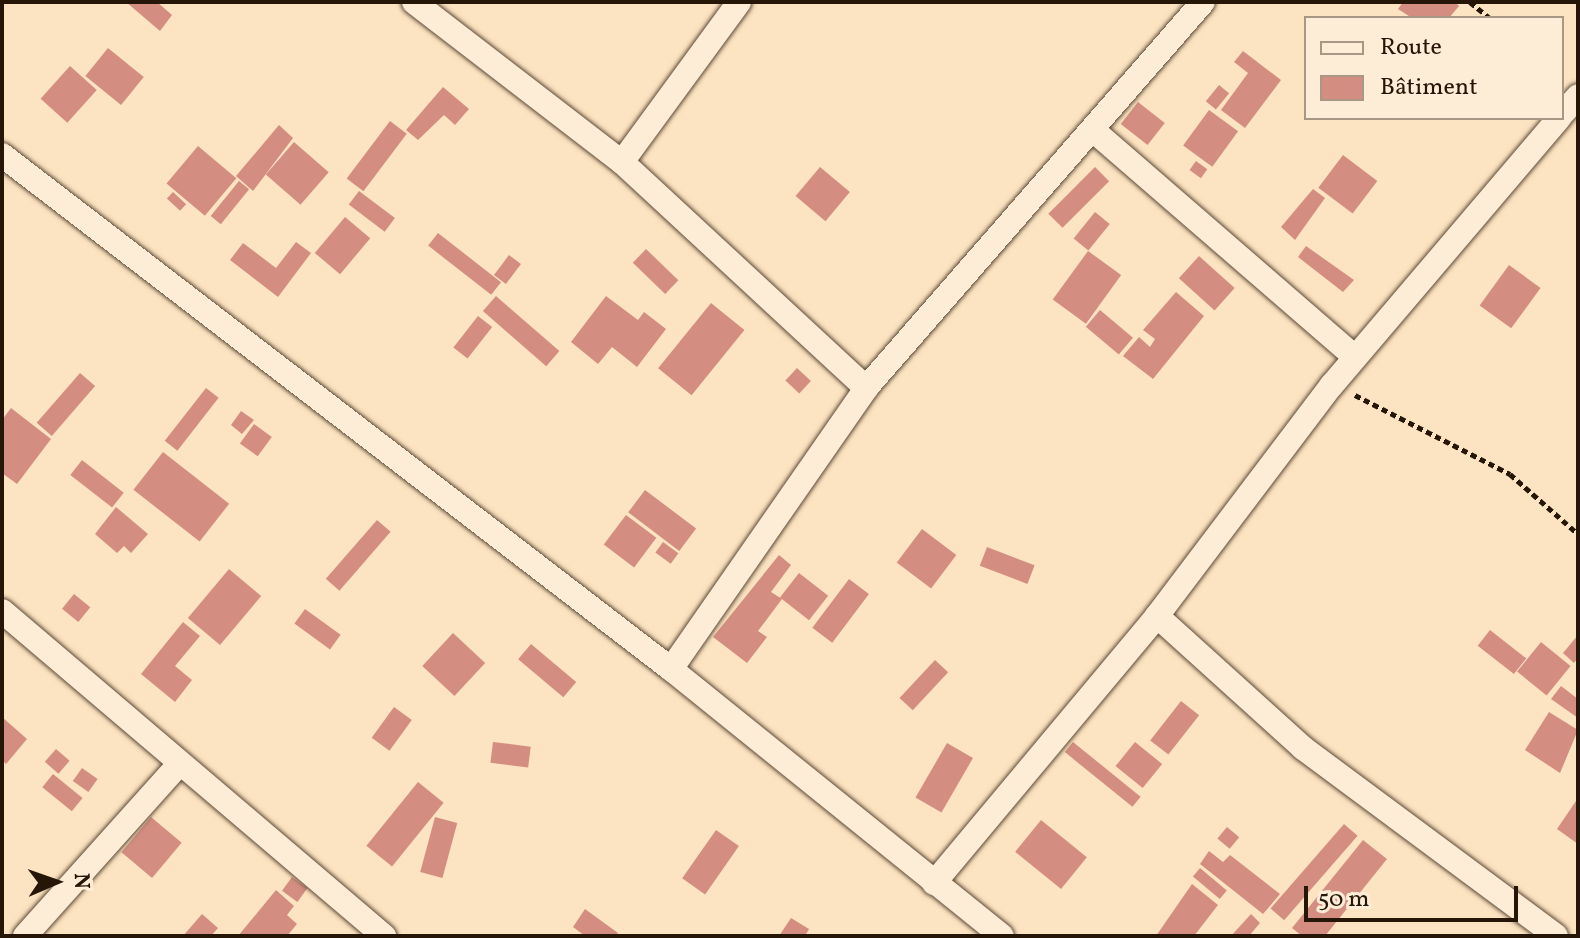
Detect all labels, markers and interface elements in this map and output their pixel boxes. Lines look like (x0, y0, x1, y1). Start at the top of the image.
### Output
legend (1304, 16, 1564, 120)
text: Route (1380, 31, 1442, 65)
text: Bâtiment (1380, 71, 1478, 105)
north arrow (16, 842, 96, 922)
scale bar (1308, 870, 1522, 920)
text: N (65, 873, 96, 890)
text: 50 m (1318, 883, 1370, 917)

